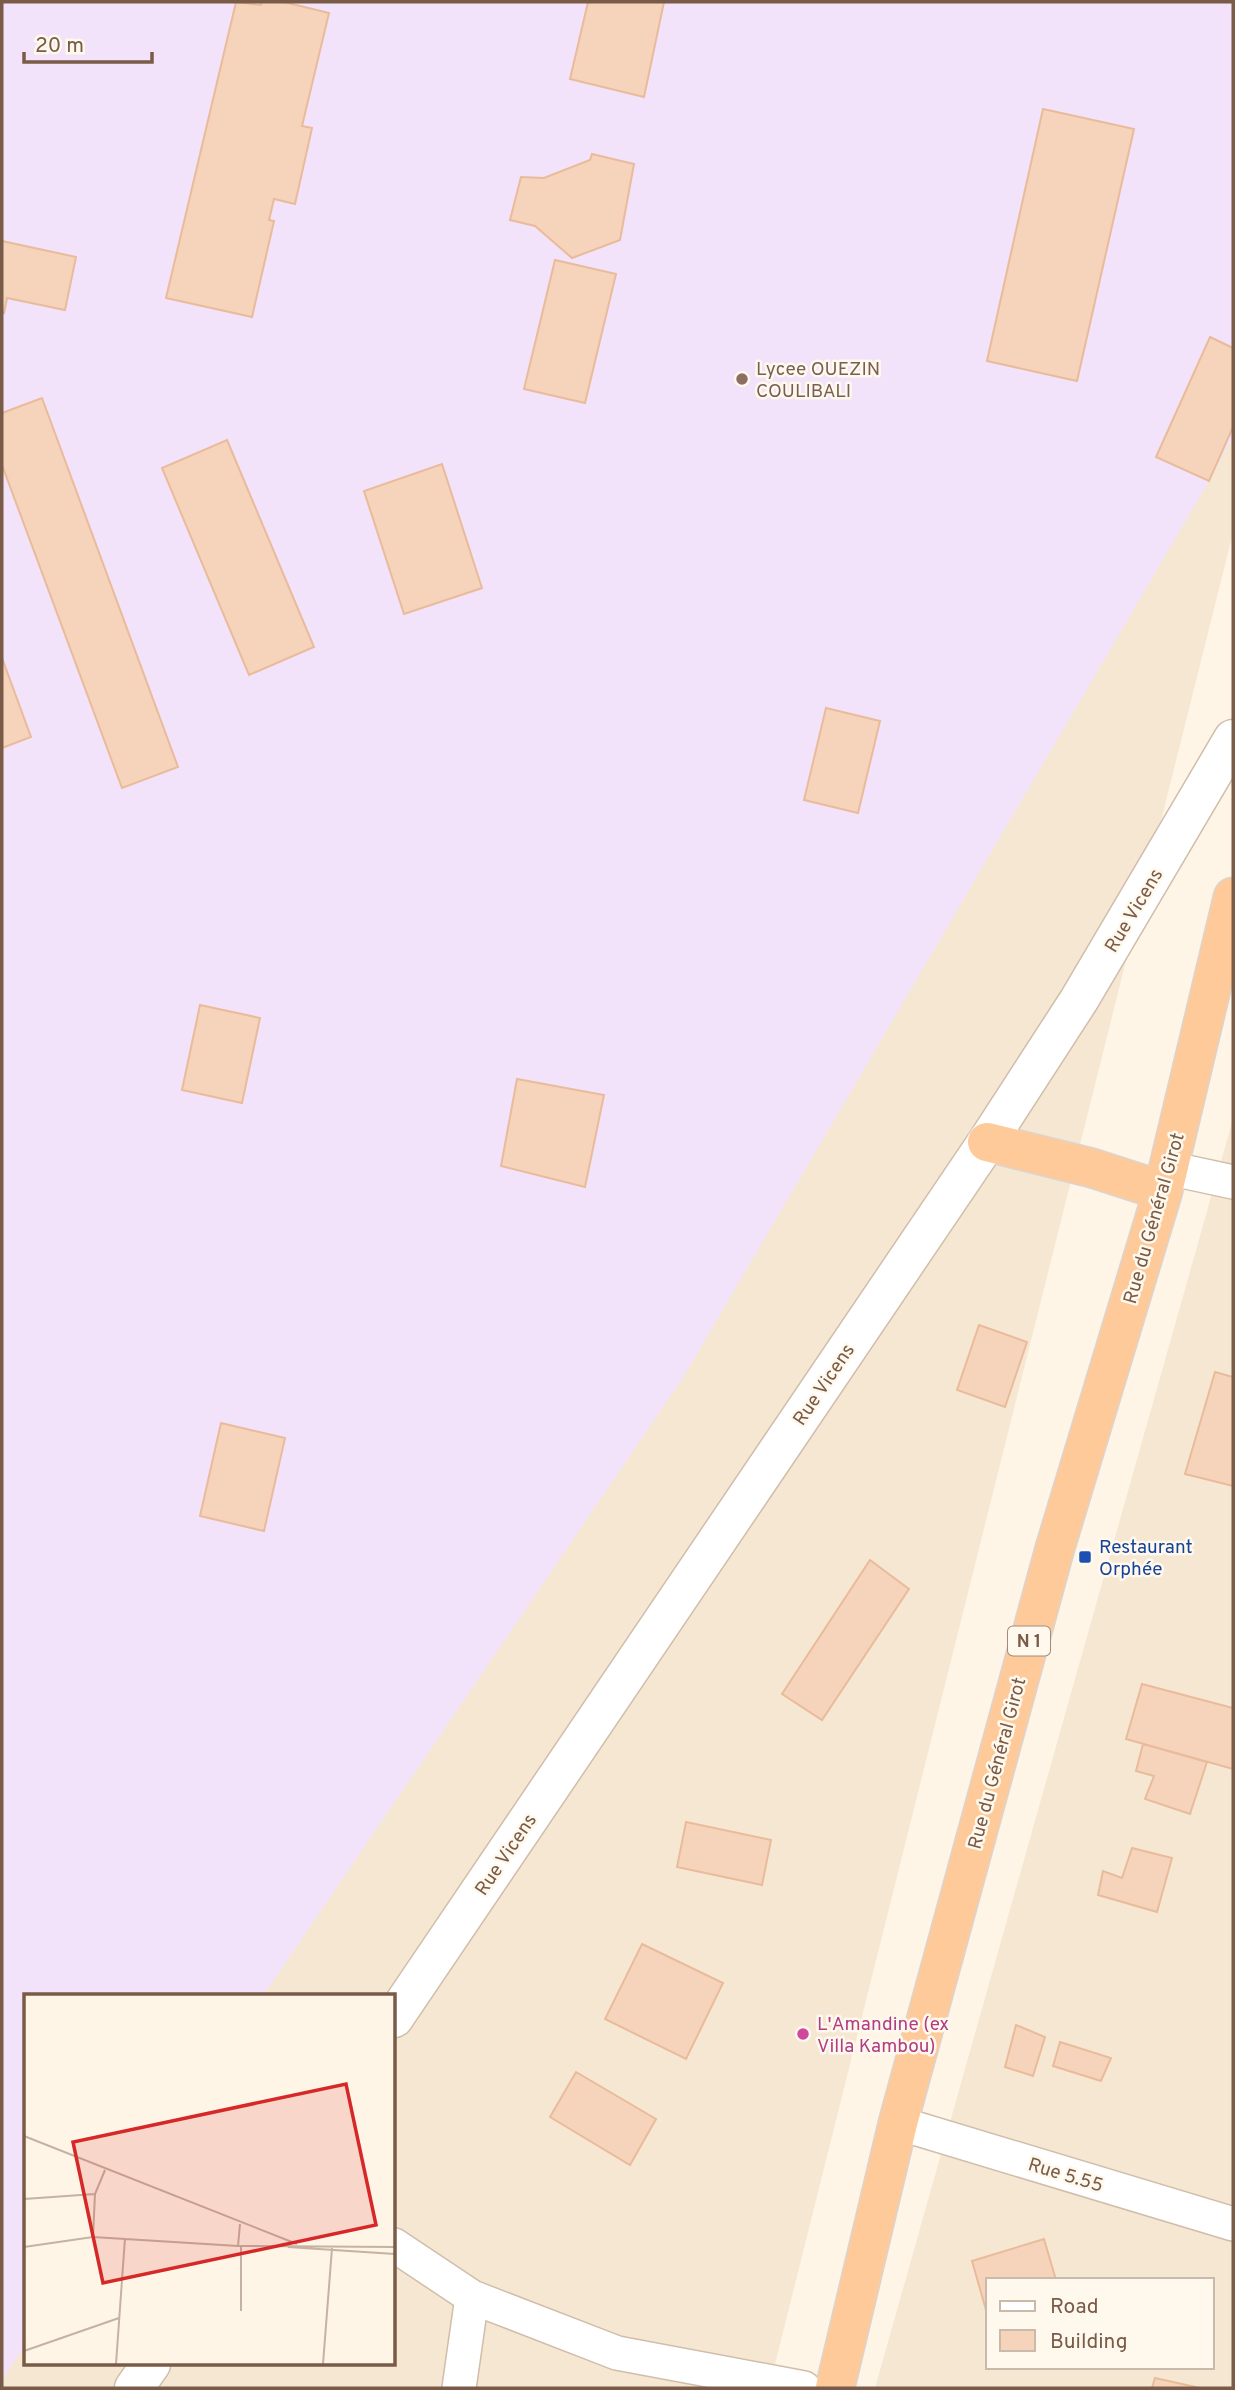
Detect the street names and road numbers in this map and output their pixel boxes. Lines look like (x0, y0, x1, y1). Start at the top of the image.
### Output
street label: Rue Vicens (1100, 865, 1169, 957)
street label: Rue du Général Girot (1119, 1130, 1191, 1307)
street label: Rue Vicens (788, 1340, 861, 1431)
road number: N 1 (1008, 1626, 1050, 1656)
street label: Rue du Général Girot (963, 1675, 1032, 1852)
street label: Rue Vicens (470, 1810, 543, 1901)
street label: Rue 5.55 (1025, 2153, 1106, 2199)

